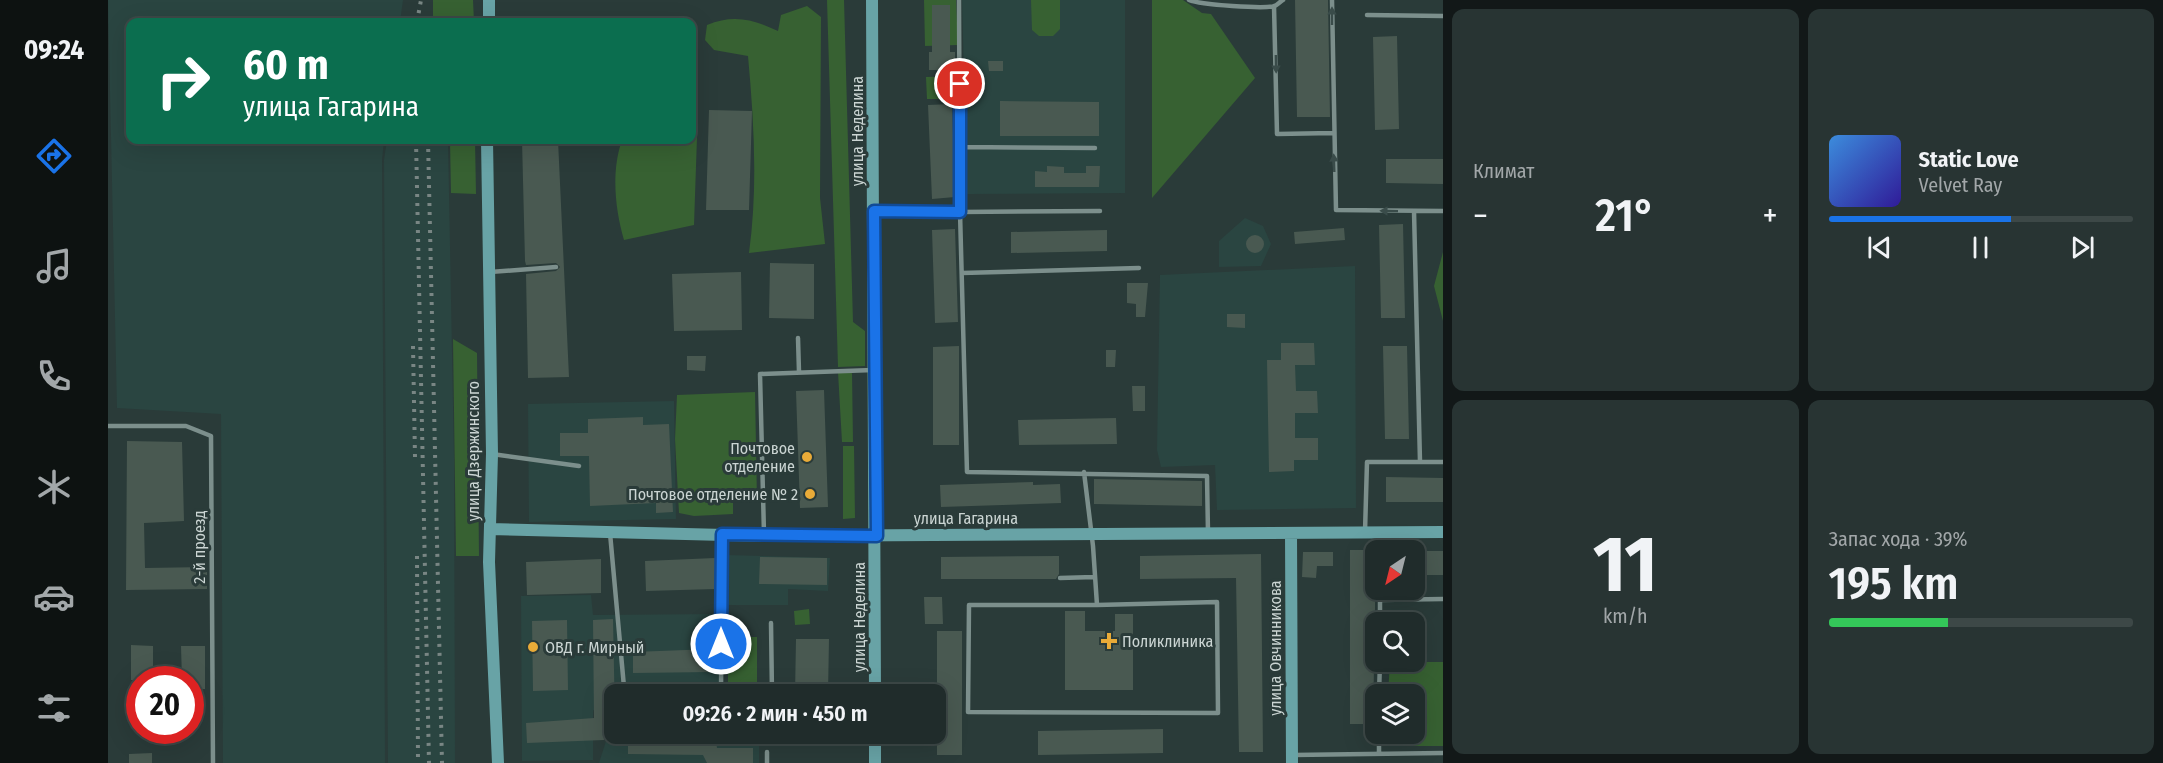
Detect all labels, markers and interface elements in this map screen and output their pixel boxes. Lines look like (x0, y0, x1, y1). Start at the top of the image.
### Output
one-way arrow (1327, 6, 1337, 25)
text: 09:24 (24, 34, 84, 66)
text: 60 m (243, 40, 329, 90)
icon: right (144, 42, 222, 120)
one-way arrow (1271, 55, 1280, 74)
pin (934, 58, 985, 109)
icon: arrive (943, 67, 976, 100)
street label: улица Неделина (848, 76, 867, 186)
text: улица Гагарина (243, 91, 419, 123)
icon: directions (33, 135, 75, 177)
text: Static Love (1919, 146, 2019, 173)
one-way arrow (1330, 154, 1339, 173)
text: Климат (1473, 159, 1534, 183)
text: Velvet Ray (1919, 173, 2002, 197)
text: 21° (1595, 189, 1655, 243)
text: − (1473, 196, 1488, 236)
text: + (1762, 196, 1778, 236)
one-way arrow (1380, 206, 1399, 216)
icon: previous (1863, 231, 1896, 264)
icon: pause (1964, 231, 1997, 264)
icon: next (2066, 231, 2099, 264)
icon: music (33, 245, 75, 287)
icon: phone (33, 355, 75, 397)
street label: улица Дзержинского (464, 381, 483, 521)
place label: Почтовое отделение (724, 439, 795, 476)
marker: Почтовое отделение (800, 450, 814, 464)
icon: climate (33, 466, 75, 508)
place label: Почтовое отделение № 2 (628, 485, 798, 504)
marker: Почтовое отделение № 2 (803, 487, 817, 501)
street label: улица Гагарина (914, 509, 1018, 528)
street label: 2-й проезд (190, 510, 209, 584)
text: 11 (1593, 518, 1658, 612)
text: Запас хода · 39% (1829, 527, 1967, 551)
north arrow (1365, 540, 1425, 600)
map controls (1365, 540, 1425, 744)
text: 195 km (1829, 557, 1958, 611)
street label: улица Неделина (850, 562, 869, 672)
icon: car (33, 576, 75, 618)
street label: улица Овчинникова (1266, 580, 1285, 716)
text: km/h (1603, 604, 1648, 628)
position arrow (689, 612, 753, 676)
button: search (1365, 612, 1425, 672)
marker: Поликлиника (1100, 632, 1118, 650)
place label: Поликлиника (1122, 632, 1213, 651)
place label: ОВД г. Мирный (545, 638, 644, 657)
marker: ОВД г. Мирный (526, 640, 540, 654)
speed limit sign: 20 (126, 666, 204, 744)
button: layers (1365, 684, 1425, 744)
icon: filters (33, 687, 75, 729)
text: 09:26 · 2 мин · 450 m (682, 700, 868, 727)

